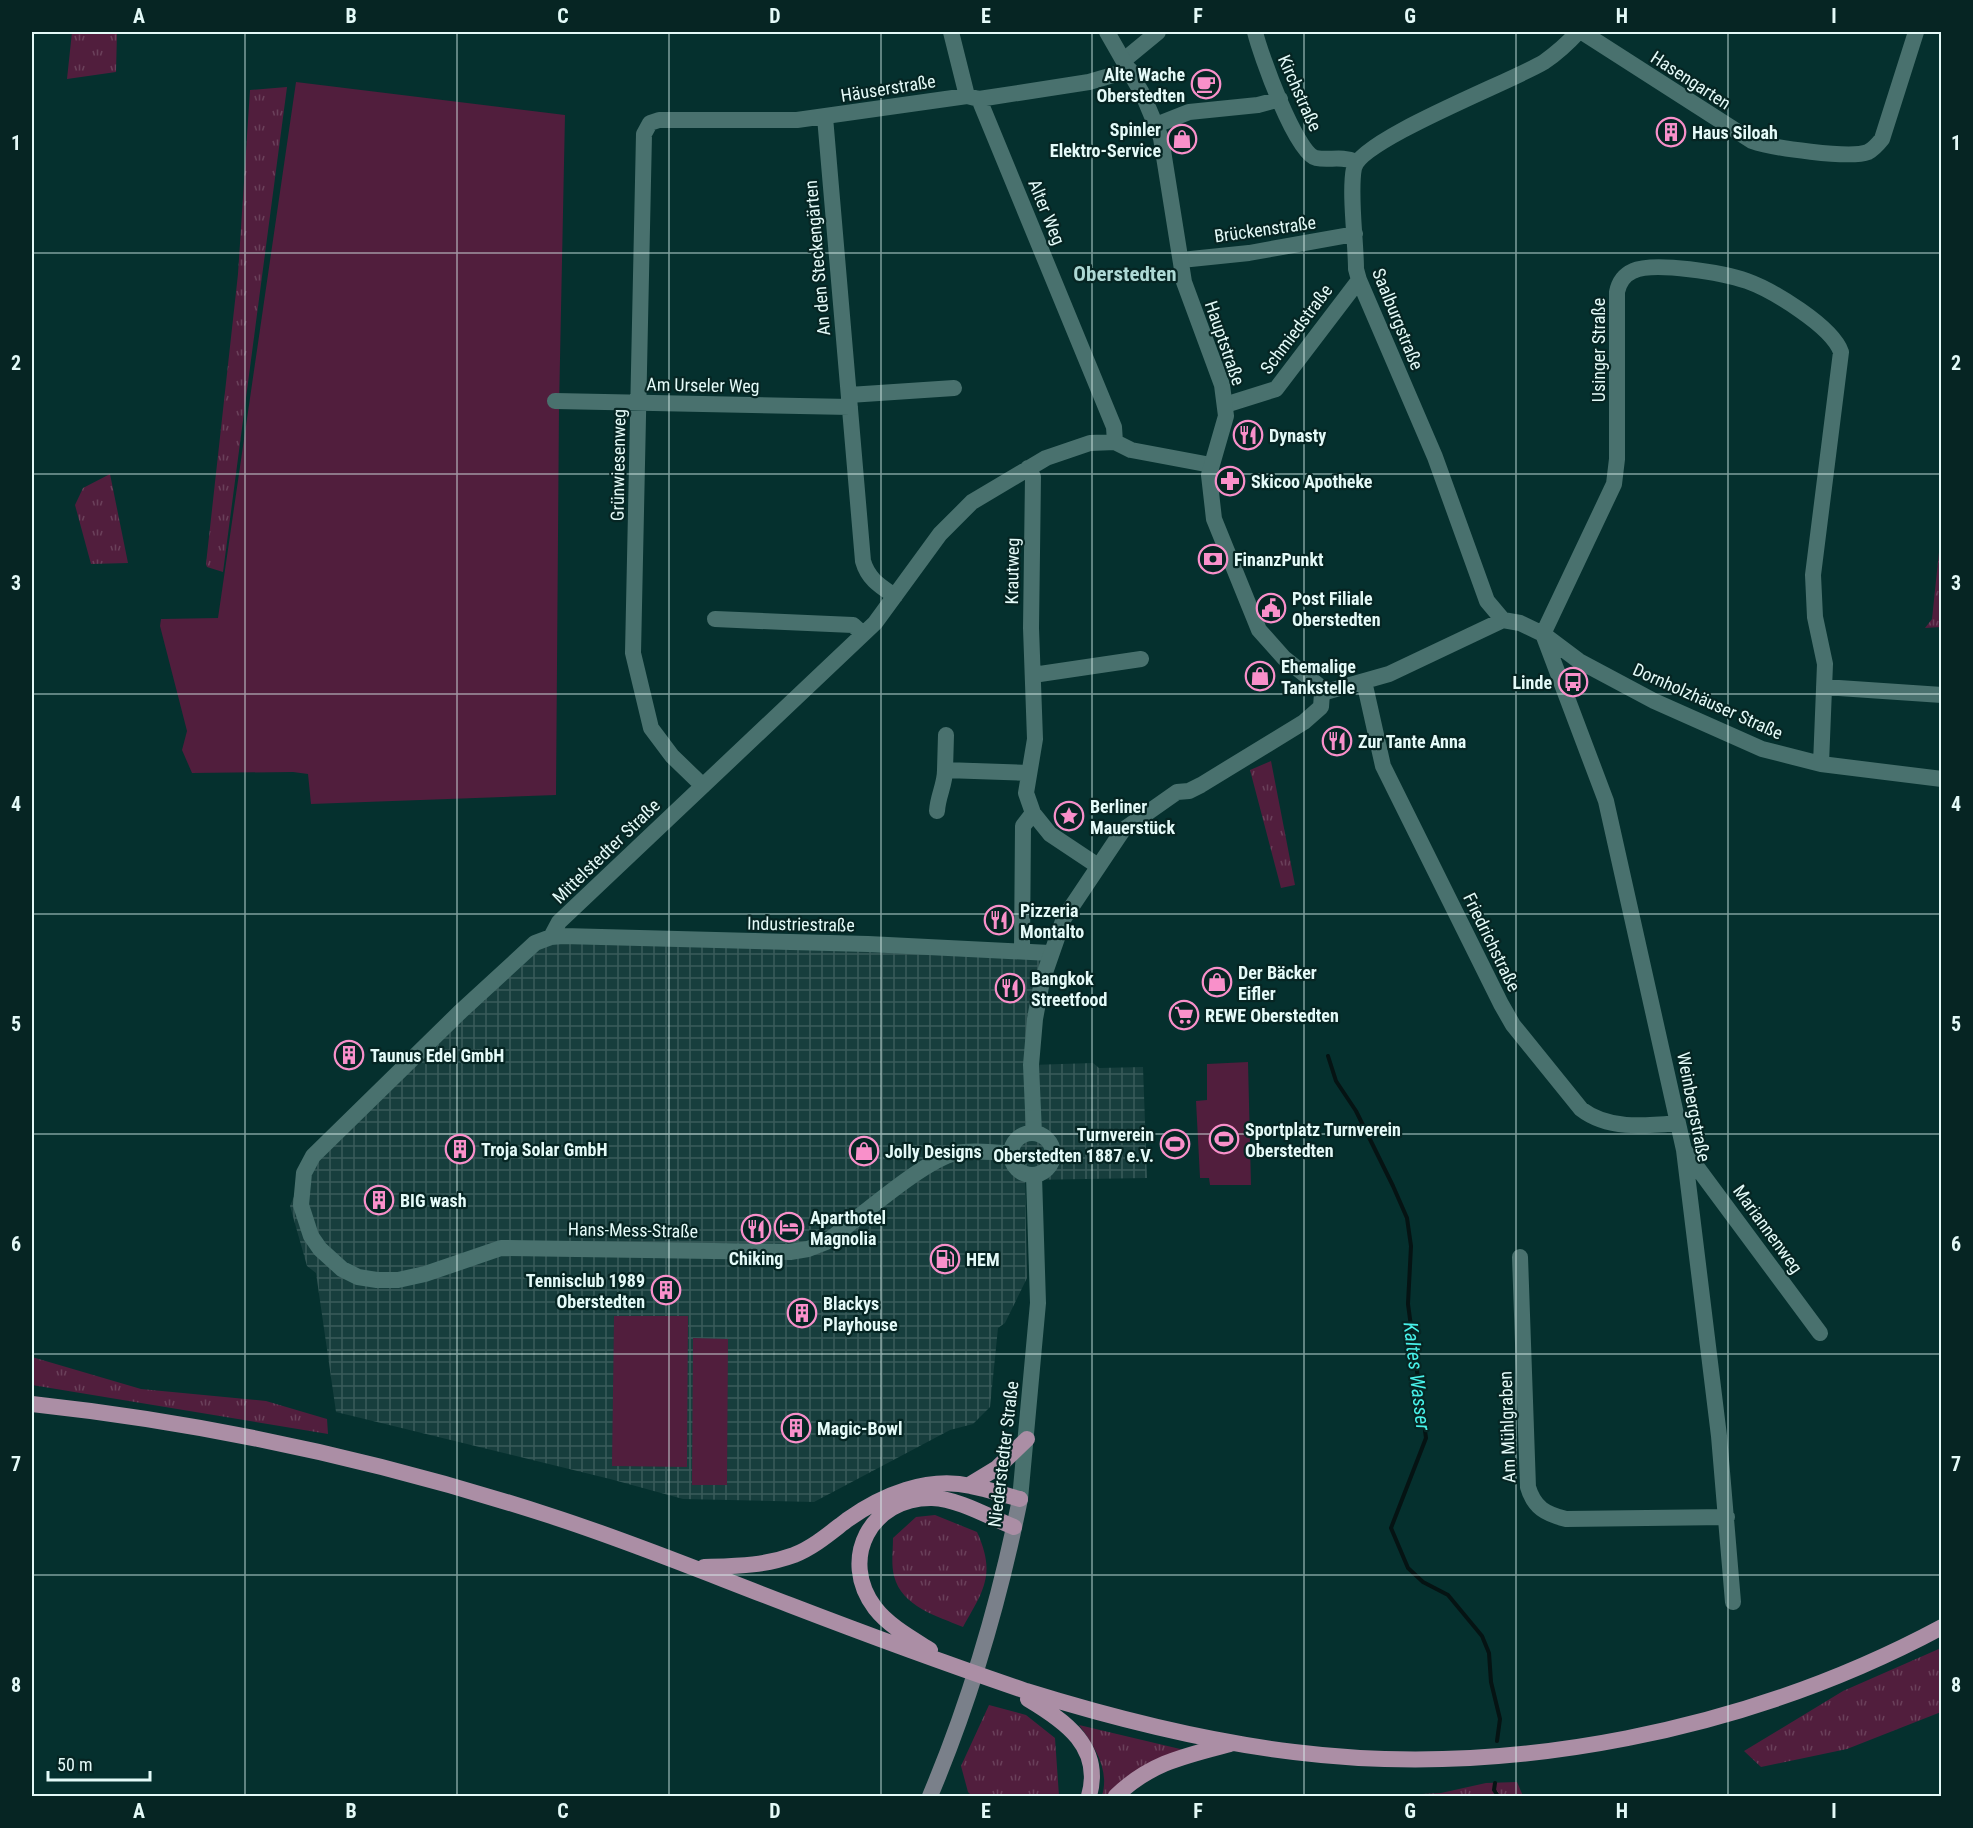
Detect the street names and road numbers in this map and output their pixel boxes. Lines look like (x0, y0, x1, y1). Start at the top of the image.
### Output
street label: Hasengarten (1647, 46, 1735, 114)
street label: Kirchstraße (1274, 52, 1326, 134)
street label: Häuserstraße (839, 70, 937, 106)
street label: Alter Weg (1024, 176, 1070, 248)
street label: An den Steckengärten (800, 179, 834, 337)
street label: Brückenstraße (1213, 211, 1317, 247)
street label: Saalburgstraße (1368, 265, 1428, 373)
street label: Schmiedstraße (1256, 280, 1336, 378)
street label: Hauptstraße (1201, 298, 1249, 388)
street label: Usinger Straße (1588, 298, 1609, 402)
street label: Am Urseler Weg (646, 374, 760, 396)
street label: Grünwiesenweg (607, 409, 629, 521)
street label: Krautweg (1001, 538, 1023, 604)
street label: Dornholzhäuser Straße (1630, 659, 1786, 743)
street label: Mittelstedter Straße (548, 794, 664, 908)
street label: Friedrichstraße (1459, 889, 1525, 995)
street label: Industriestraße (747, 913, 855, 935)
street label: Weinbergstraße (1673, 1050, 1715, 1164)
street label: Mariannenweg (1729, 1181, 1807, 1277)
street label: Hans-Mess-Straße (568, 1218, 698, 1242)
street label: Am Mühlgraben (1495, 1371, 1519, 1483)
street label: Niederstedter Straße (984, 1380, 1022, 1528)

